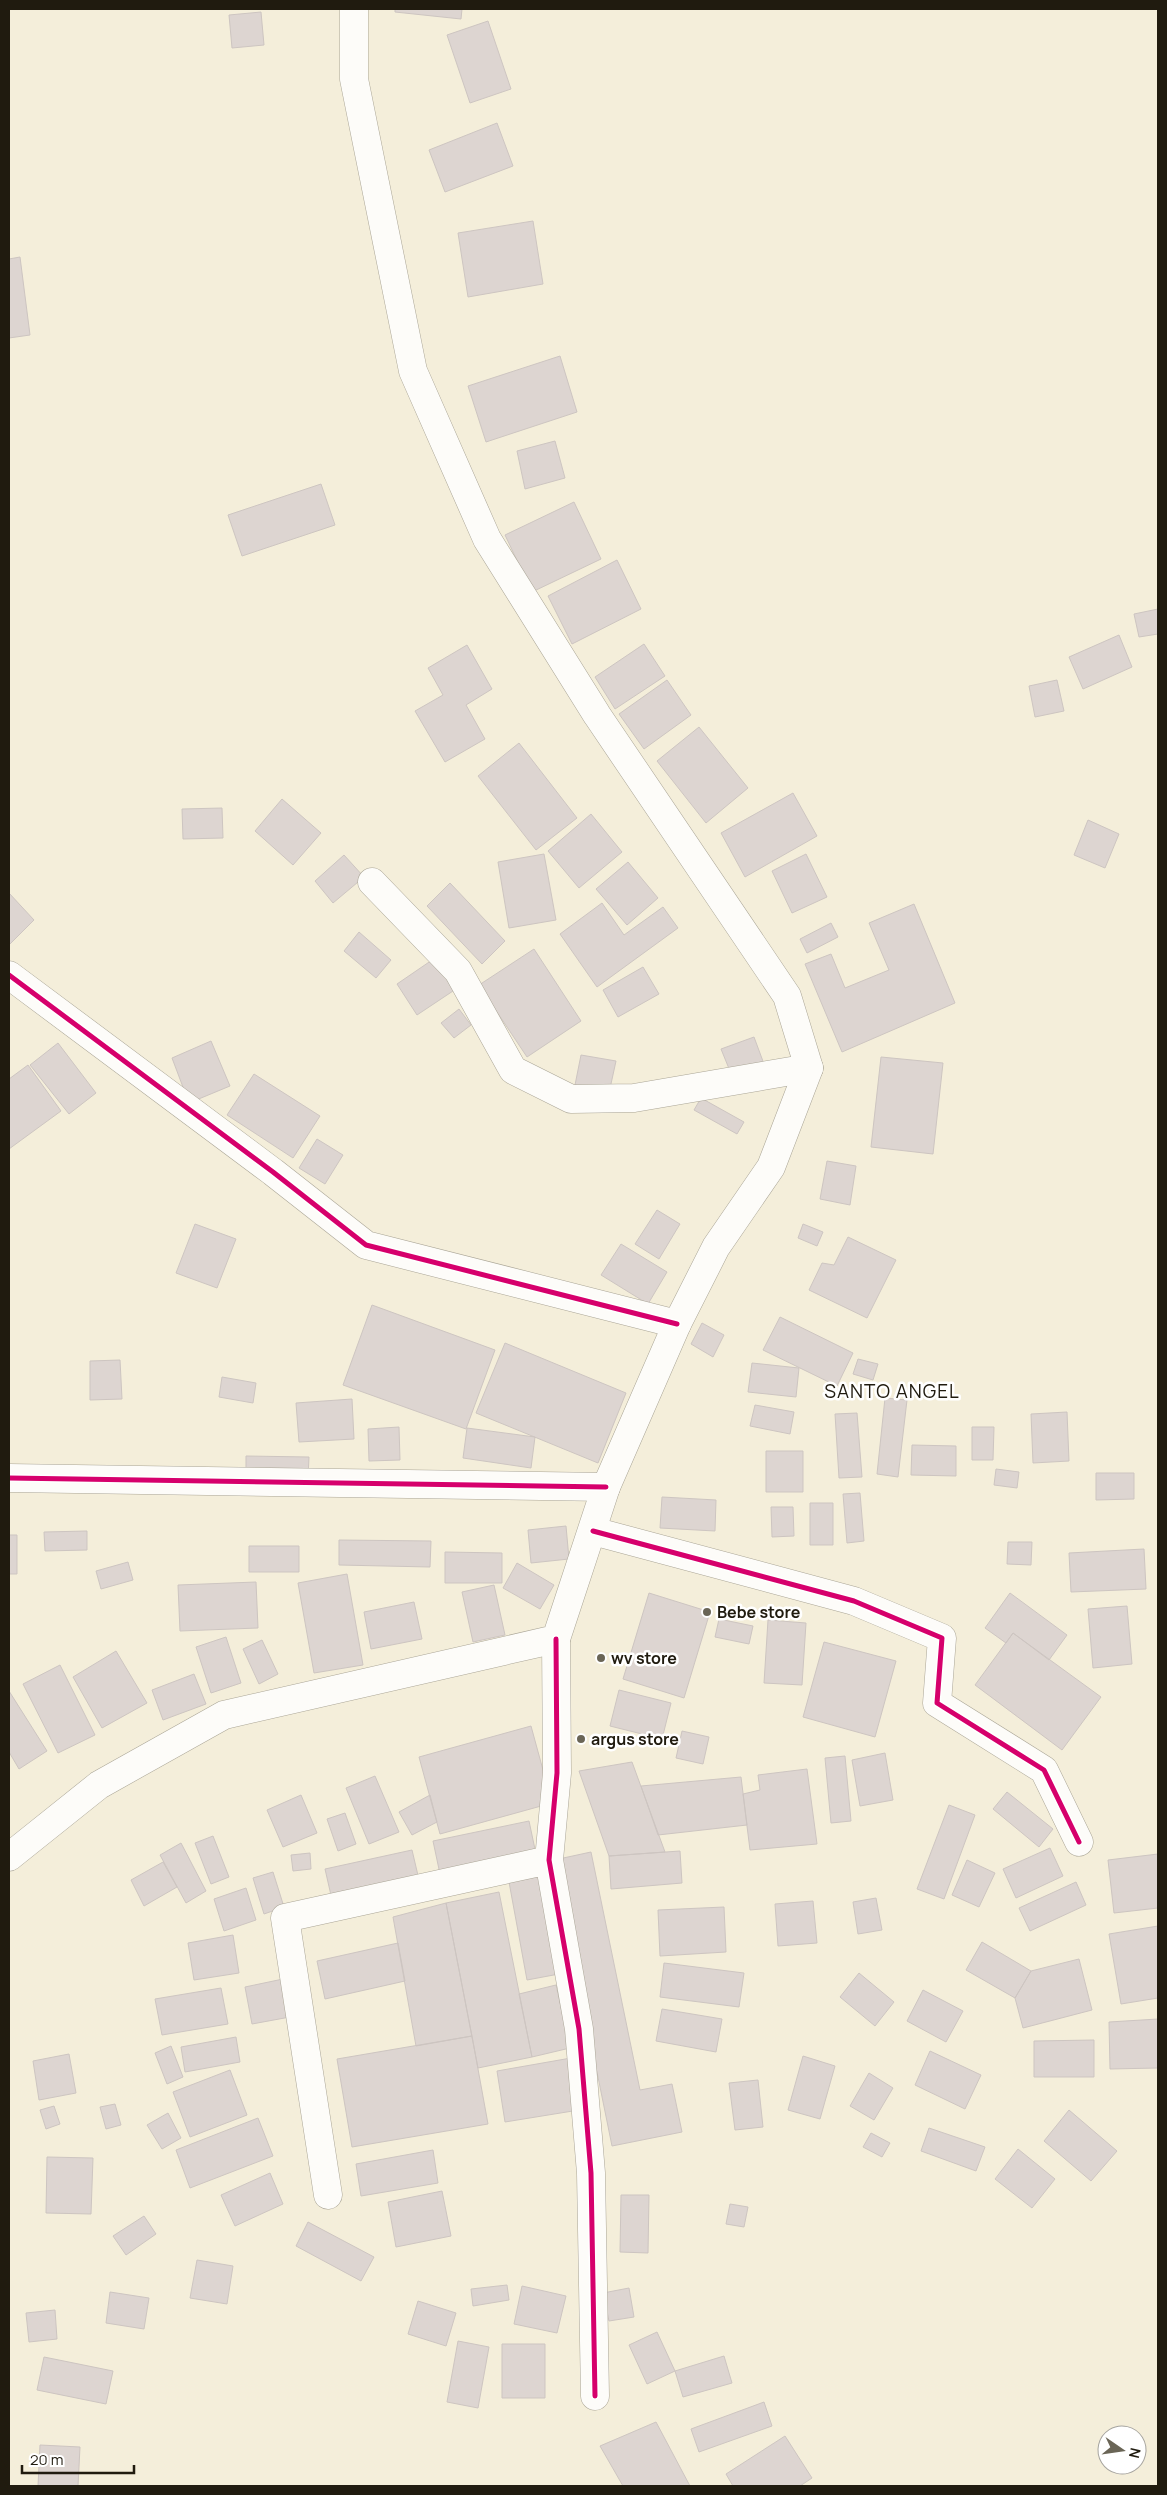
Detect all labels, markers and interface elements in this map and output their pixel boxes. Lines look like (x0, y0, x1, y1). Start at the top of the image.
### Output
district label: SANTO ANGEL (824, 1378, 960, 1404)
place label: Bebe store (717, 1601, 801, 1623)
marker: Bebe store (701, 1606, 713, 1618)
place label: wv store (611, 1647, 677, 1669)
marker: wv store (595, 1652, 607, 1664)
place label: argus store (591, 1728, 679, 1750)
marker: argus store (575, 1733, 587, 1745)
north arrow (1097, 2425, 1147, 2475)
scale bar (22, 2442, 135, 2474)
text: N (1125, 2446, 1146, 2460)
text: 20 m (30, 2449, 63, 2470)

